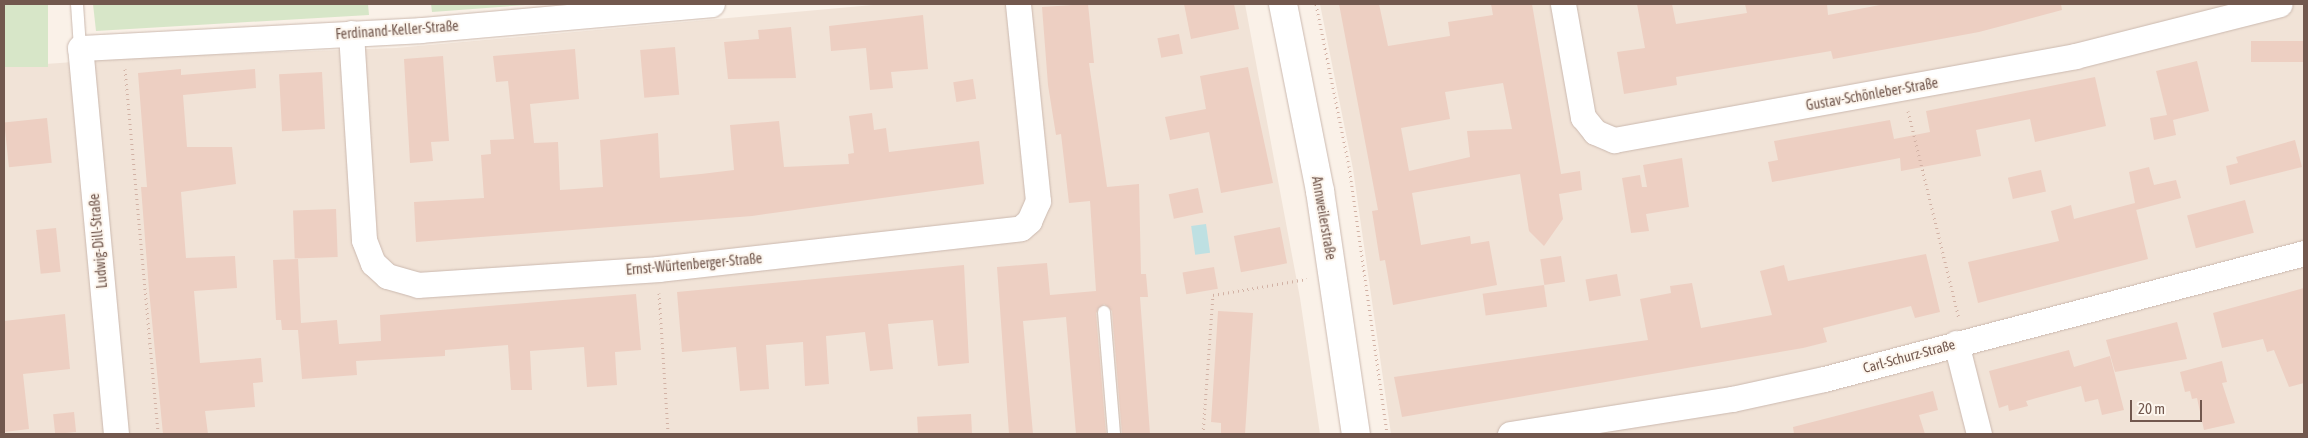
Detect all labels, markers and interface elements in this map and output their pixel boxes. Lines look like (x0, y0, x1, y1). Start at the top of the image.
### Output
street label: Ferdinand-Keller-Straße (335, 17, 459, 43)
street label: Gustav-Schönleber-Straße (1805, 74, 1939, 114)
street label: Annweilerstraße (1308, 175, 1340, 261)
street label: Ludwig-Dill-Straße (85, 193, 111, 289)
street label: Ernst-Würtenberger-Straße (625, 250, 763, 278)
street label: Carl-Schurz-Straße (1861, 336, 1957, 376)
scale bar (2133, 390, 2206, 422)
text: 20 m (2138, 400, 2165, 417)

